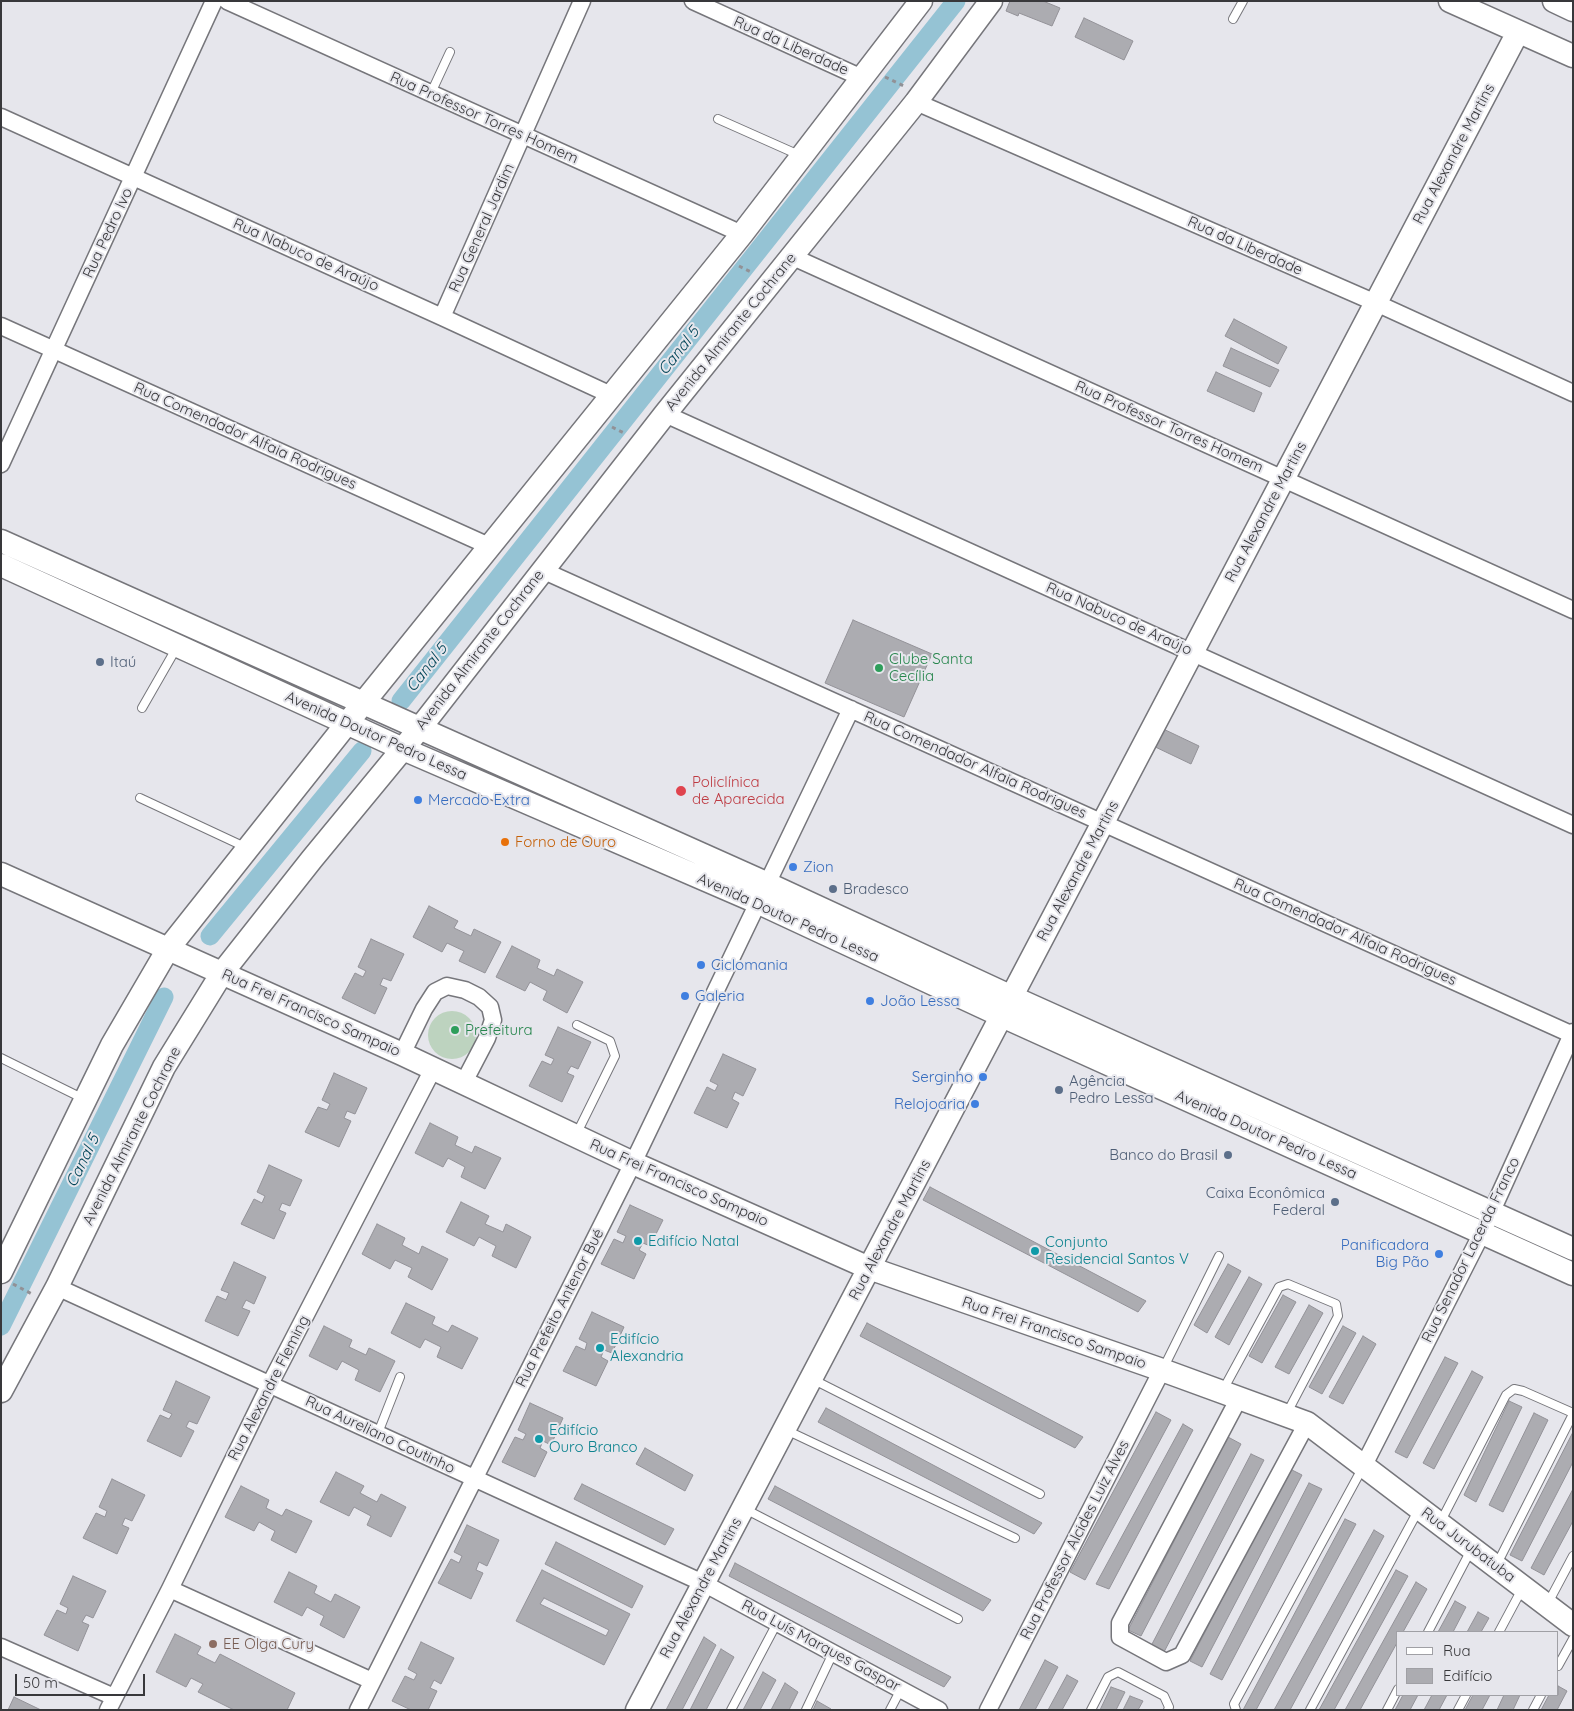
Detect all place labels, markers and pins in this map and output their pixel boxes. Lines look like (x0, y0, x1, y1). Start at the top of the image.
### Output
place label: Clube Santa Cecília (889, 650, 973, 685)
place label: Itaú (110, 653, 136, 671)
marker: Itaú (94, 656, 106, 668)
marker: Clube Santa Cecília (873, 662, 885, 674)
place label: Policlínica de Aparecida (692, 773, 785, 808)
marker: Policlínica de Aparecida (674, 784, 688, 798)
place label: Mercado Extra (428, 791, 530, 809)
marker: Mercado Extra (412, 794, 424, 806)
place label: Forno de Ouro (515, 833, 616, 851)
marker: Forno de Ouro (499, 836, 511, 848)
place label: Zion (803, 858, 834, 876)
marker: Zion (787, 861, 799, 873)
place label: Bradesco (843, 880, 909, 898)
marker: Bradesco (827, 883, 839, 895)
place label: Ciclomania (711, 956, 788, 974)
marker: Ciclomania (695, 959, 707, 971)
place label: Galeria (695, 987, 745, 1005)
marker: Galeria (679, 990, 691, 1002)
place label: João Lessa (880, 992, 960, 1010)
marker: João Lessa (864, 995, 876, 1007)
place label: Prefeitura (465, 1021, 533, 1039)
marker: Prefeitura (449, 1024, 461, 1036)
place label: Serginho (912, 1068, 973, 1086)
marker: Serginho (977, 1071, 989, 1083)
place label: Agência Pedro Lessa (1069, 1072, 1154, 1107)
marker: Agência Pedro Lessa (1053, 1084, 1065, 1096)
place label: Relojoaria (894, 1095, 965, 1113)
marker: Relojoaria (969, 1098, 981, 1110)
place label: Banco do Brasil (1109, 1146, 1218, 1164)
marker: Banco do Brasil (1222, 1149, 1234, 1161)
place label: Caixa Econômica Federal (1206, 1184, 1325, 1219)
marker: Caixa Econômica Federal (1329, 1196, 1341, 1208)
place label: Edifício Natal (648, 1232, 739, 1250)
place label: Conjunto Residencial Santos V (1045, 1233, 1189, 1268)
marker: Edifício Natal (632, 1235, 644, 1247)
place label: Panificadora Big Pão (1341, 1236, 1429, 1271)
marker: Conjunto Residencial Santos V (1029, 1245, 1041, 1257)
marker: Panificadora Big Pão (1433, 1248, 1445, 1260)
place label: Edifício Alexandria (610, 1330, 684, 1365)
marker: Edifício Alexandria (594, 1342, 606, 1354)
place label: Edifício Ouro Branco (549, 1421, 638, 1456)
marker: Edifício Ouro Branco (533, 1433, 545, 1445)
place label: EE Olga Cury (223, 1635, 314, 1653)
marker: EE Olga Cury (207, 1638, 219, 1650)

